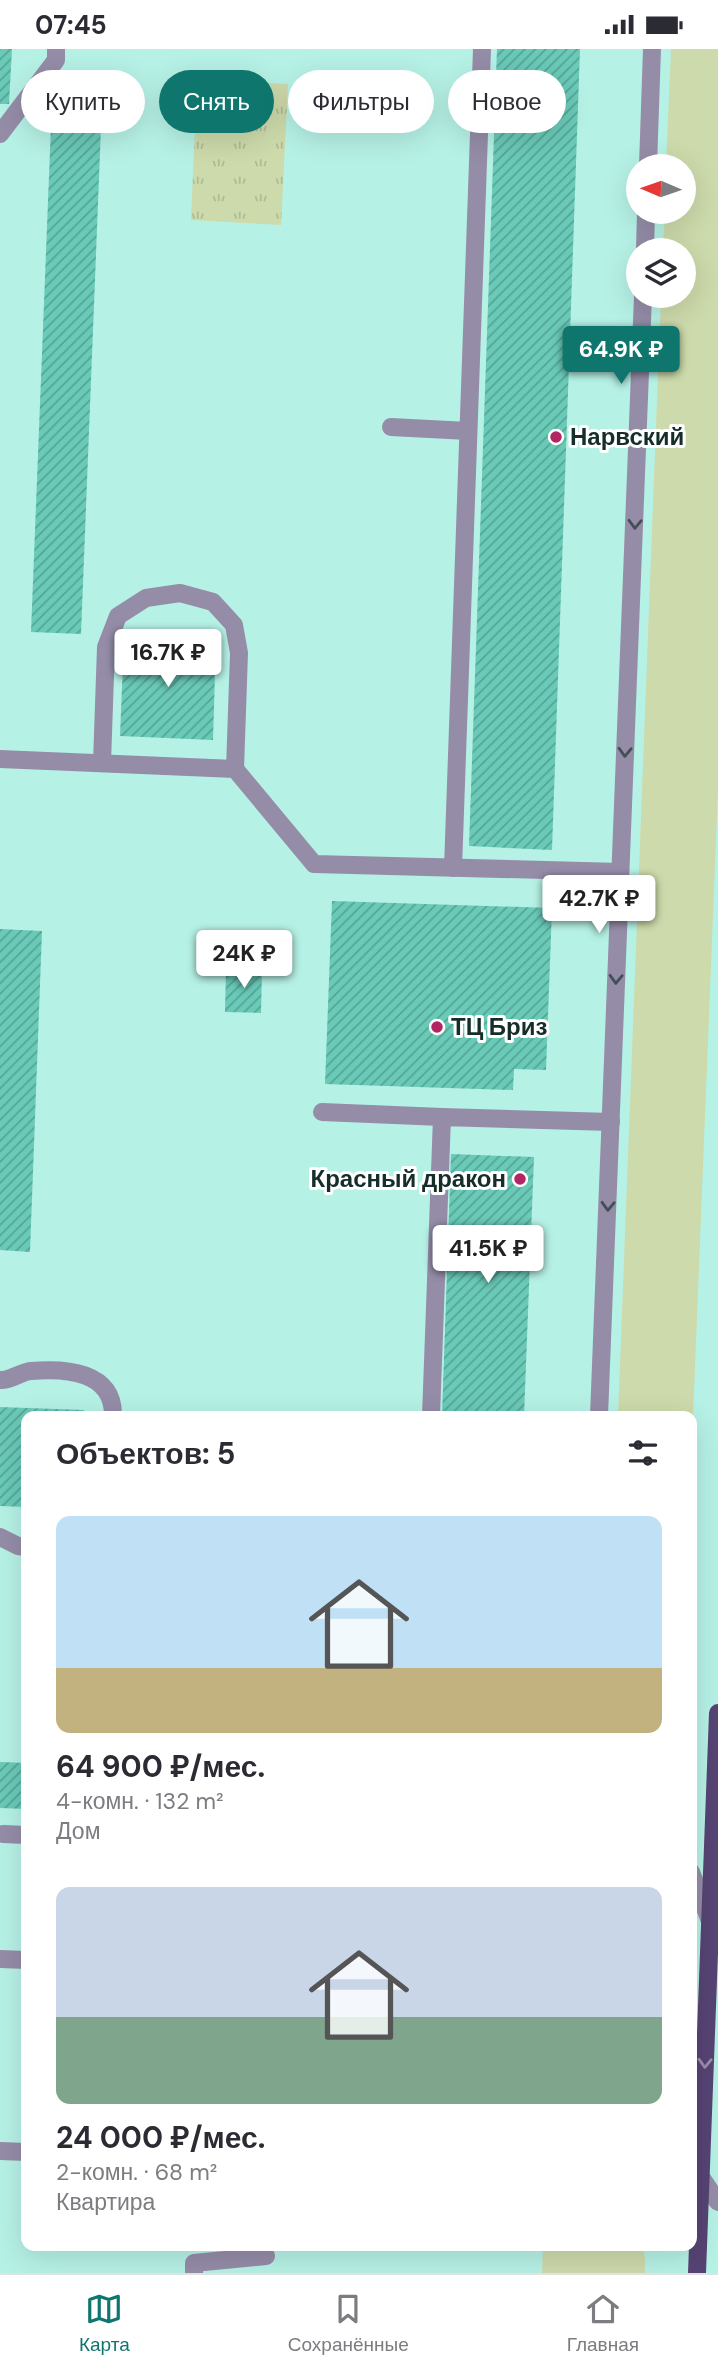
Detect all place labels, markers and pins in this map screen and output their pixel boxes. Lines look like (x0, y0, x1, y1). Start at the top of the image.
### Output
pin: 64.9K ₽ (556, 327, 686, 386)
place label: Нарвский (570, 421, 684, 452)
marker: Нарвский (548, 429, 564, 445)
pin: 16.7K ₽ (103, 629, 233, 689)
pin: 42.7K ₽ (534, 875, 664, 935)
pin: 24K ₽ (195, 930, 293, 990)
place label: ТЦ Бриз (451, 1011, 547, 1042)
marker: ТЦ Бриз (429, 1019, 445, 1035)
place label: Красный дракон (311, 1163, 506, 1194)
marker: Красный дракон (512, 1171, 528, 1187)
pin: 41.5K ₽ (423, 1225, 553, 1285)

